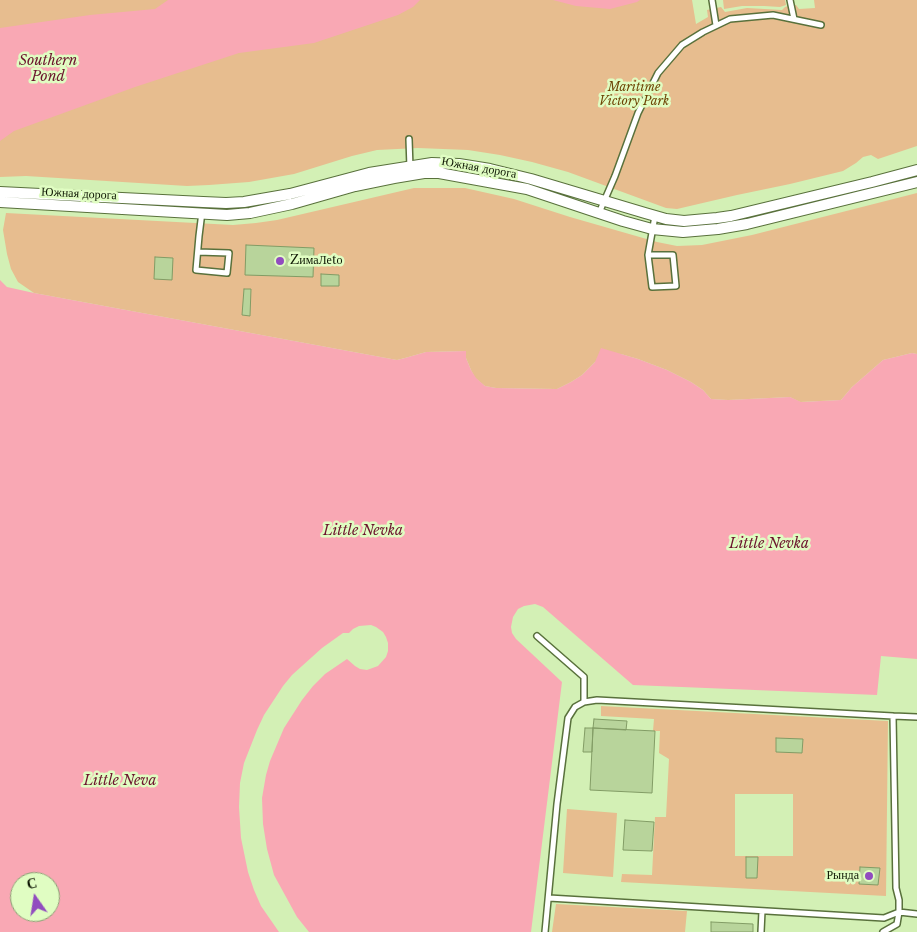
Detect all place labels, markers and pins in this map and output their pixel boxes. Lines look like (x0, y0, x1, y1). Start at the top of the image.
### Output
place label: ZимаЛеtо (290, 254, 342, 268)
marker: ZимаЛеtо (274, 255, 286, 267)
place label: Рында (826, 869, 859, 883)
marker: Рында (863, 870, 875, 882)

